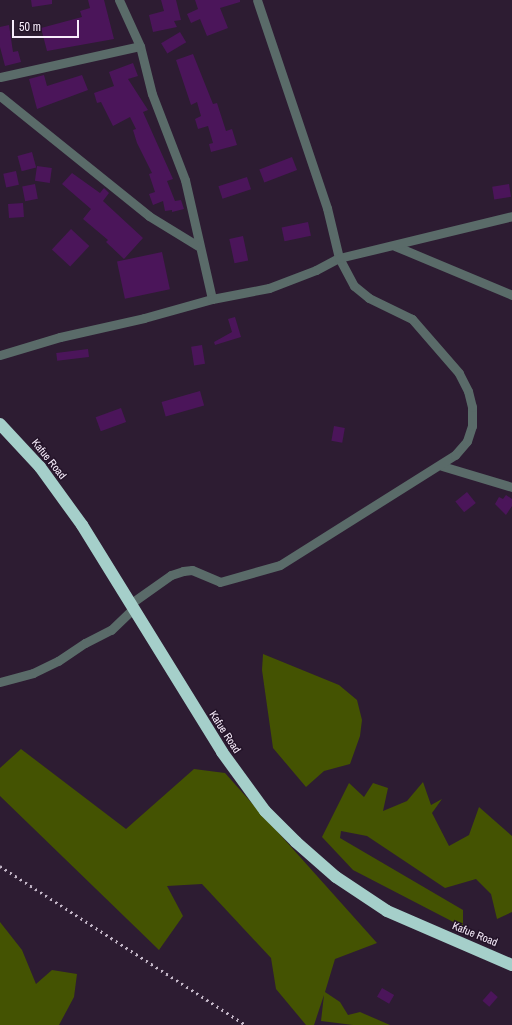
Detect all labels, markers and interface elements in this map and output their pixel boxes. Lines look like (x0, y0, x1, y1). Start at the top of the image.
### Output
scale bar (14, 12, 81, 38)
text: 50 m (19, 19, 41, 35)
street label: Kafue Road (29, 436, 69, 482)
street label: Kafue Road (206, 708, 244, 756)
street label: Kafue Road (450, 919, 500, 949)

